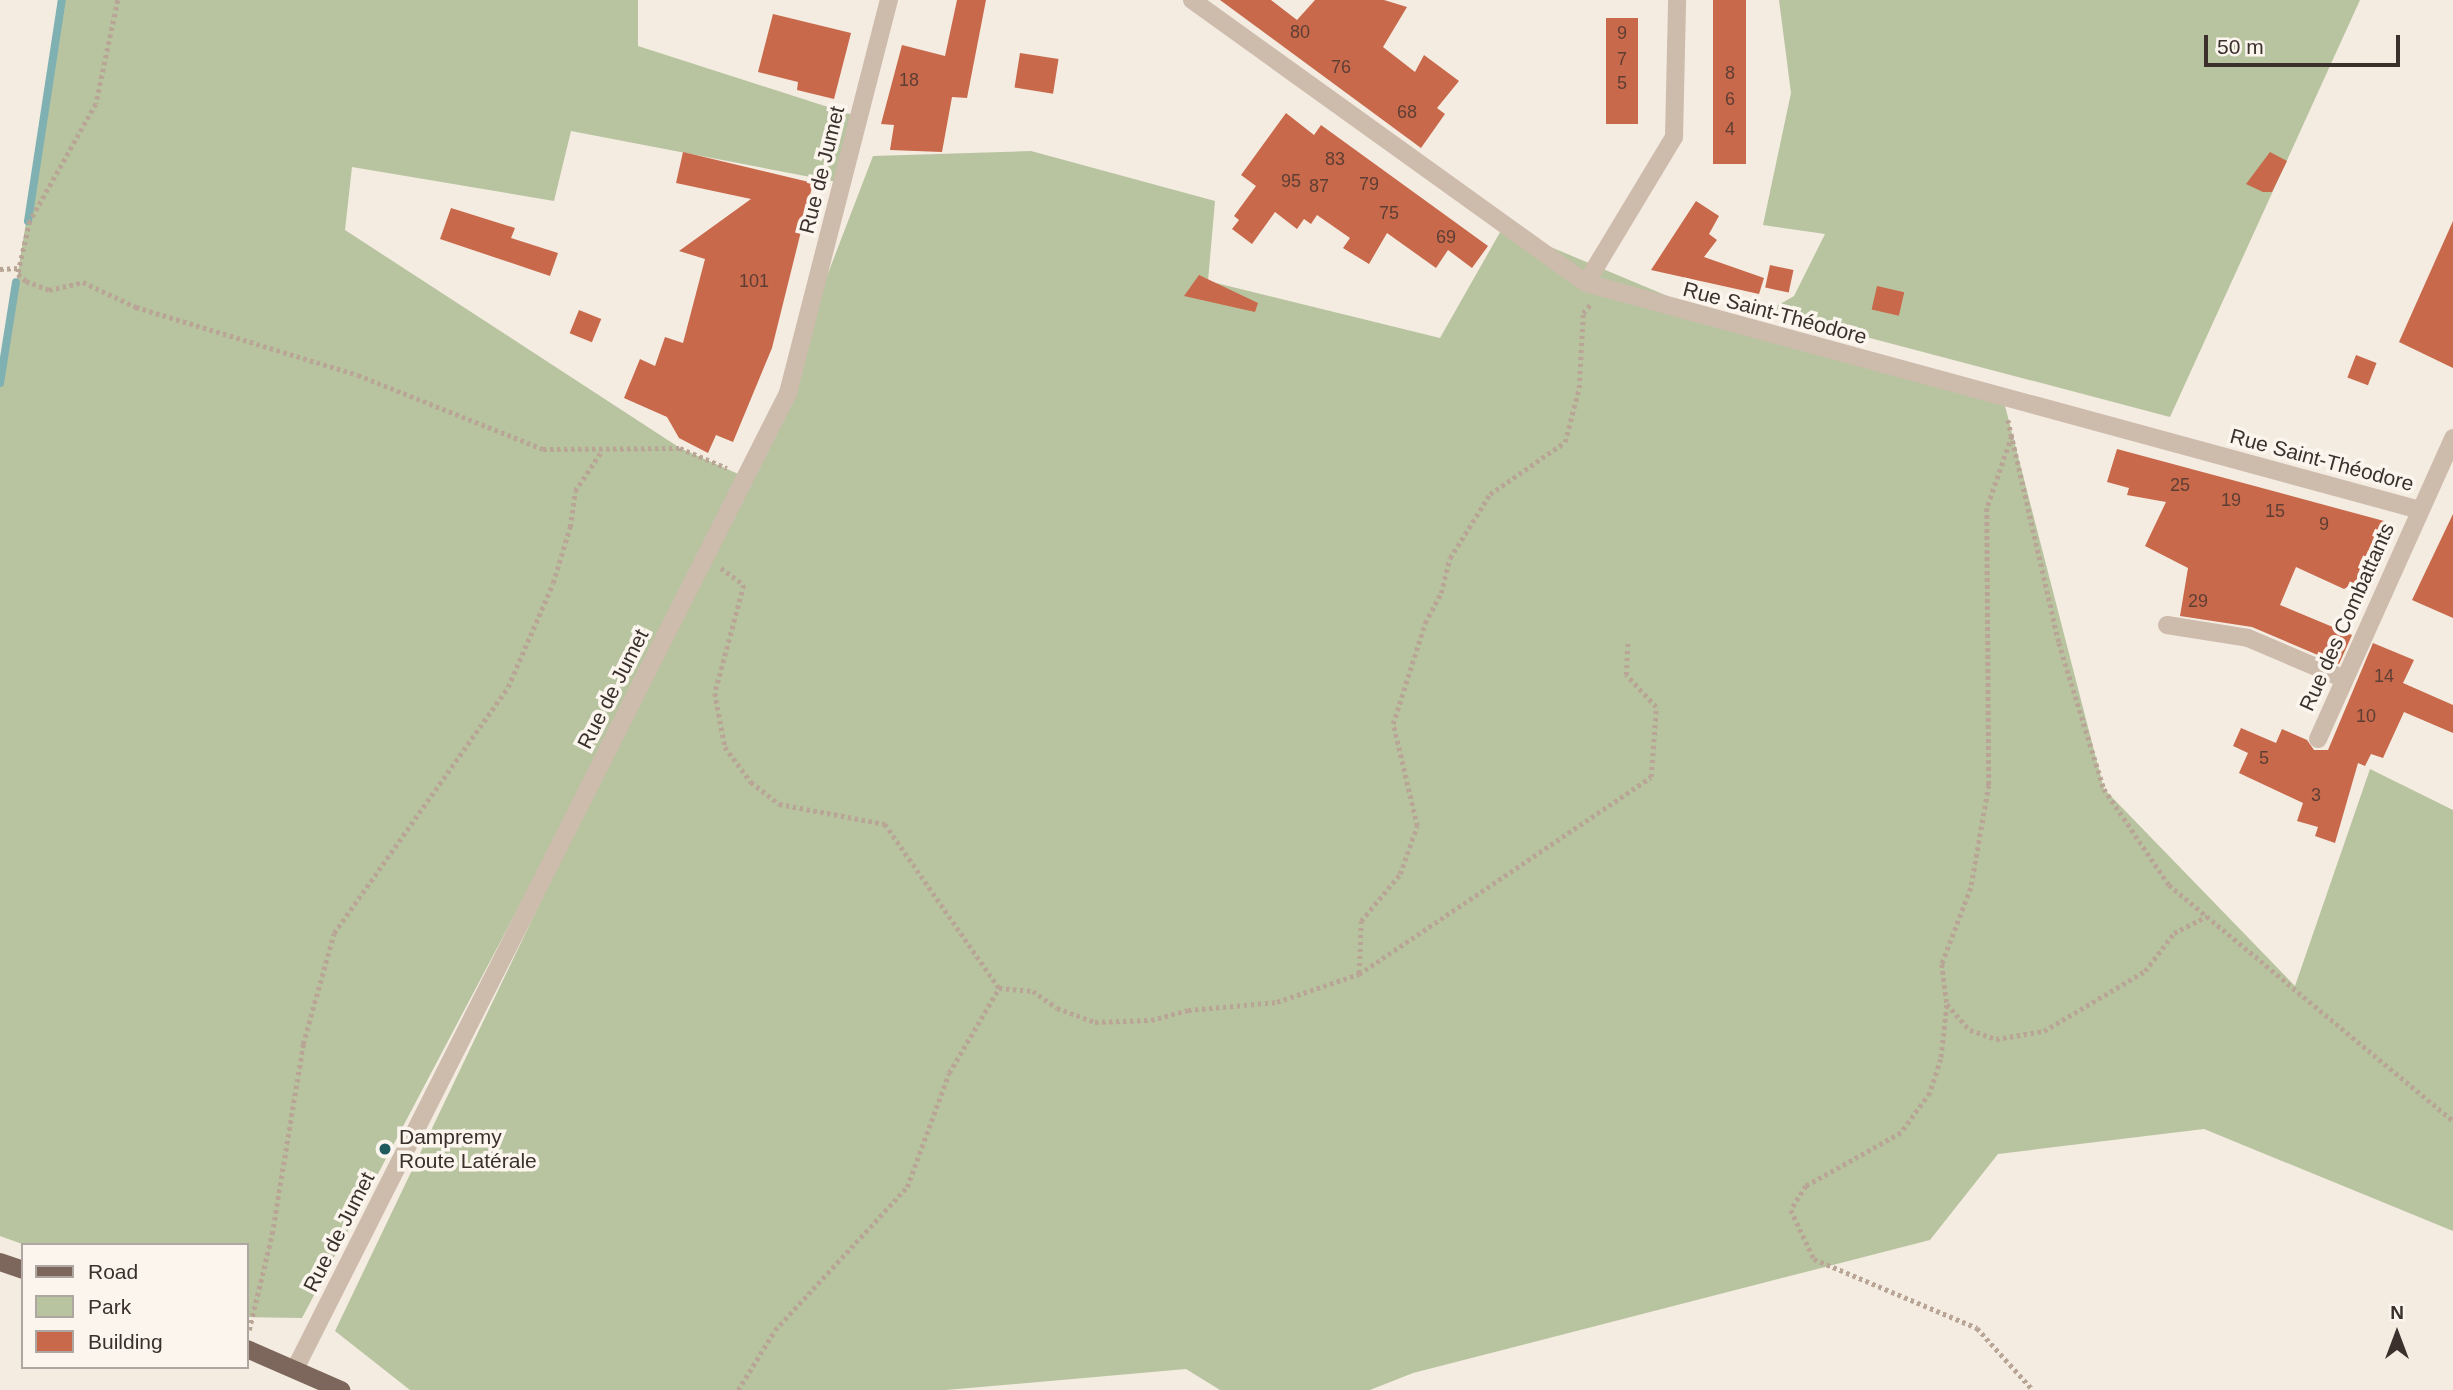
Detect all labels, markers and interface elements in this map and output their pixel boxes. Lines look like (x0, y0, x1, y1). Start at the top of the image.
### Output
house number: 80 (1290, 21, 1310, 43)
scale bar (2208, 21, 2404, 65)
house number: 9 (1617, 22, 1627, 44)
text: 50 m (2217, 35, 2264, 58)
house number: 7 (1617, 48, 1627, 70)
house number: 76 (1331, 56, 1351, 78)
house number: 8 (1725, 62, 1735, 84)
house number: 18 (899, 69, 919, 91)
house number: 5 (1617, 72, 1627, 94)
house number: 6 (1725, 88, 1735, 110)
house number: 68 (1397, 101, 1417, 123)
street label: Rue de Jumet (794, 104, 850, 236)
house number: 4 (1725, 118, 1735, 140)
house number: 83 (1325, 148, 1345, 170)
house number: 95 (1281, 170, 1301, 192)
house number: 79 (1359, 173, 1379, 195)
house number: 87 (1309, 175, 1329, 197)
house number: 75 (1379, 202, 1399, 224)
house number: 69 (1436, 226, 1456, 248)
house number: 101 (739, 270, 769, 292)
street label: Rue Saint-Théodore (1680, 276, 1870, 350)
street label: Rue Saint-Théodore (2227, 423, 2417, 497)
house number: 25 (2170, 474, 2190, 496)
house number: 19 (2221, 489, 2241, 511)
house number: 15 (2265, 500, 2285, 522)
house number: 9 (2319, 513, 2329, 535)
street label: Rue des Combattants (2294, 519, 2400, 715)
house number: 29 (2188, 590, 2208, 612)
street label: Rue de Jumet (572, 625, 654, 753)
house number: 14 (2374, 665, 2394, 687)
house number: 10 (2356, 705, 2376, 727)
house number: 5 (2259, 747, 2269, 769)
house number: 3 (2311, 784, 2321, 806)
place label: Dampremy Route Latérale (399, 1124, 537, 1174)
marker: Dampremy Route Latérale (377, 1141, 393, 1157)
street label: Rue de Jumet (298, 1168, 380, 1296)
legend (21, 1243, 248, 1369)
text: Road (88, 1260, 138, 1283)
text: Park (88, 1295, 131, 1318)
north arrow (2362, 1299, 2432, 1369)
text: N (2390, 1302, 2404, 1323)
text: Building (88, 1330, 163, 1353)

